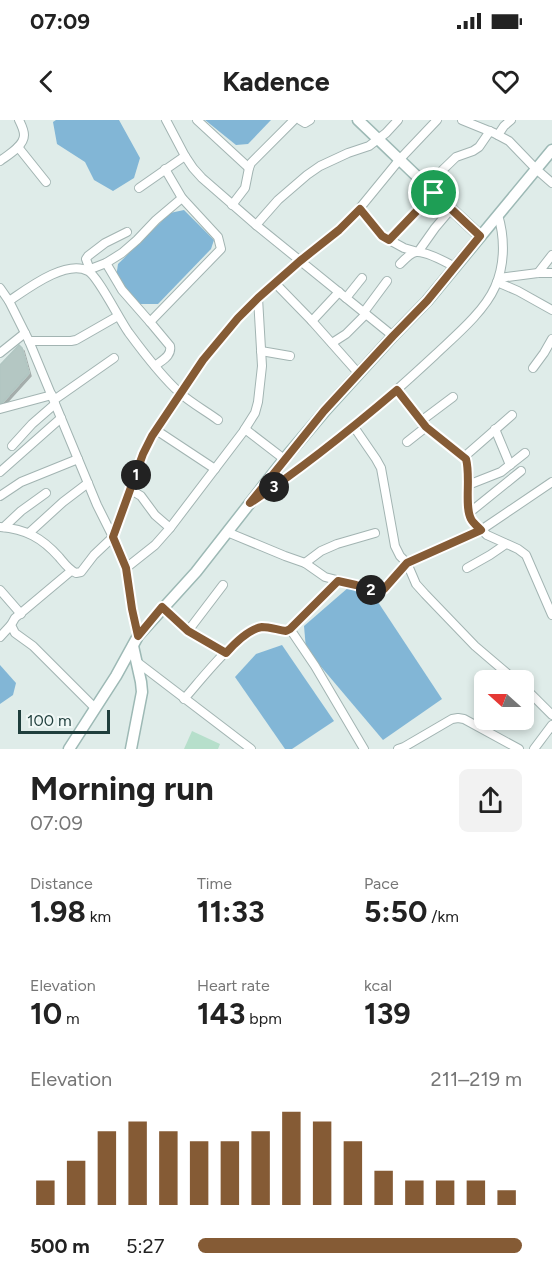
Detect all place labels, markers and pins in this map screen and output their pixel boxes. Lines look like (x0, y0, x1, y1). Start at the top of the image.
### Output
pin (408, 167, 459, 218)
pin: 1 (121, 460, 151, 490)
pin: 3 (259, 472, 289, 502)
pin: 2 (356, 575, 386, 605)

